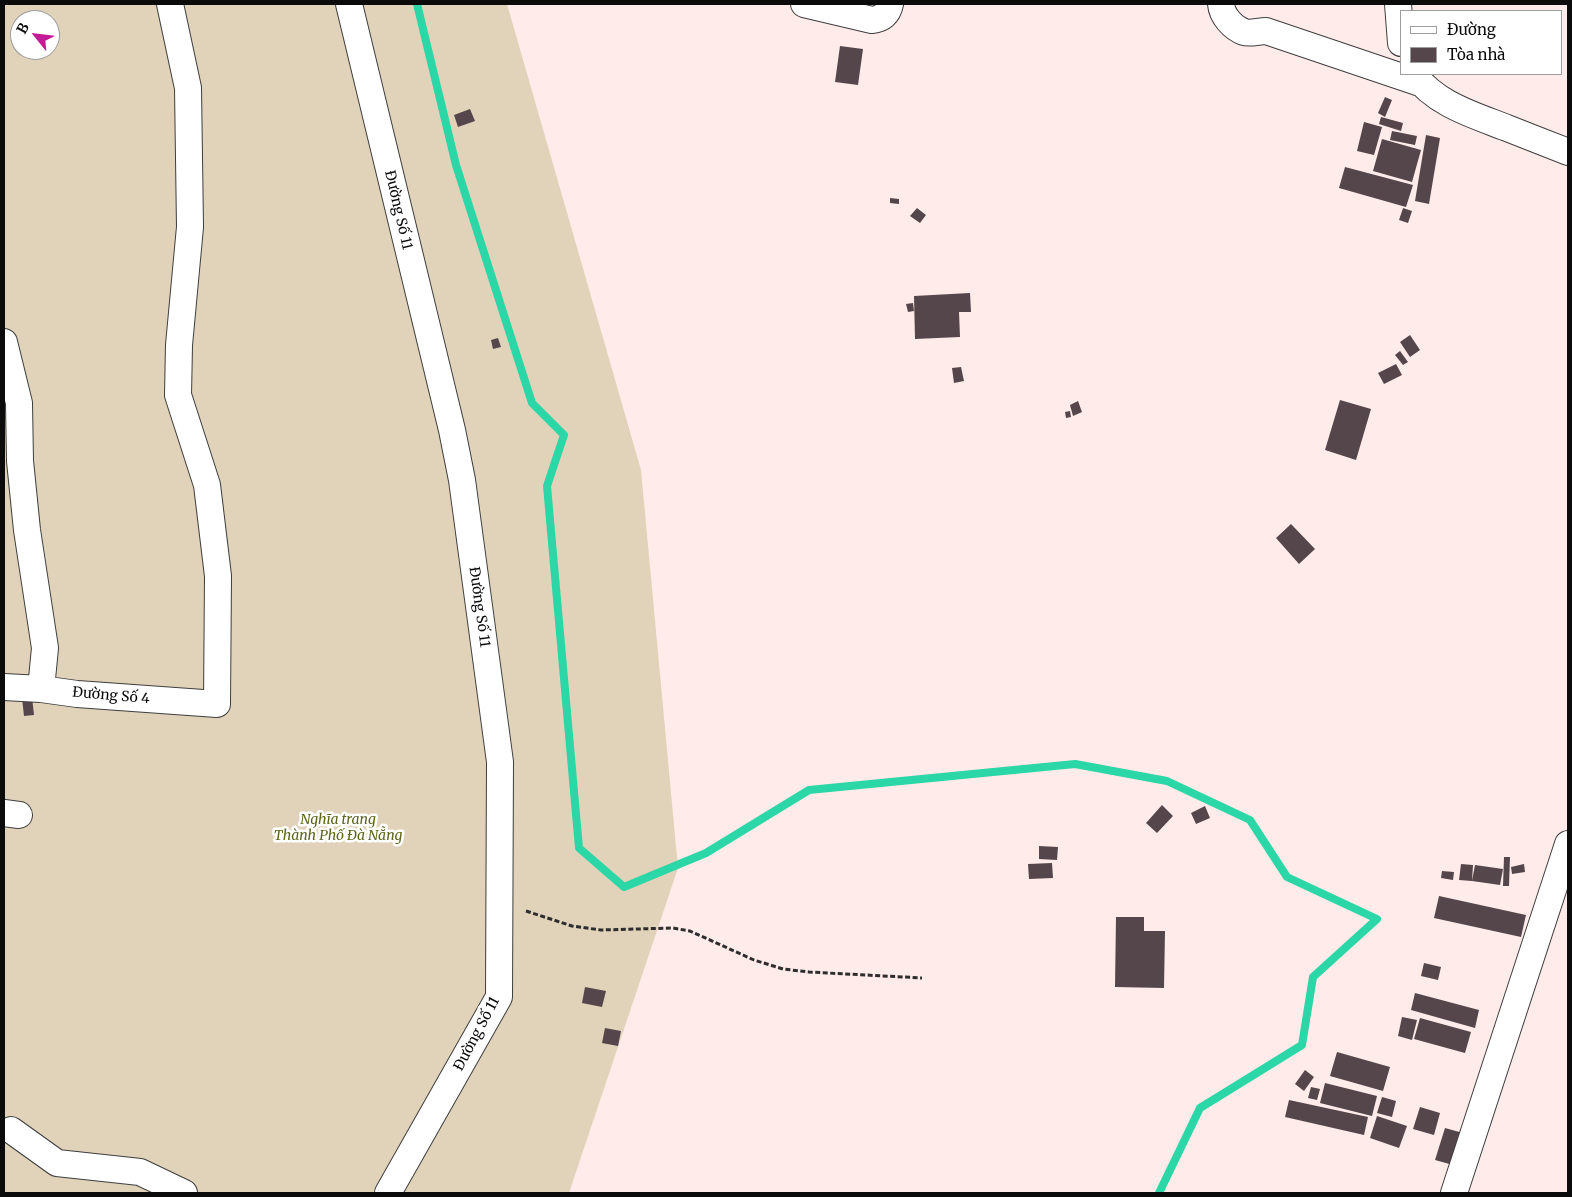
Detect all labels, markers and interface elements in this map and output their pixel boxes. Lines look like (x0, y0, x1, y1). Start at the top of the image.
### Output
north arrow (10, 10, 60, 60)
legend (1400, 10, 1562, 75)
text: B (13, 20, 33, 37)
text: Đường (1447, 20, 1496, 39)
text: Tòa nhà (1447, 45, 1505, 64)
street label: Đường Số 11 (381, 169, 415, 251)
street label: Đường Số 11 (465, 566, 493, 648)
street label: Đường Số 4 (72, 684, 150, 708)
park label: Nghĩa trang Thành Phố Đà Nẵng (274, 812, 402, 844)
street label: Đường Số 11 (451, 994, 503, 1074)

